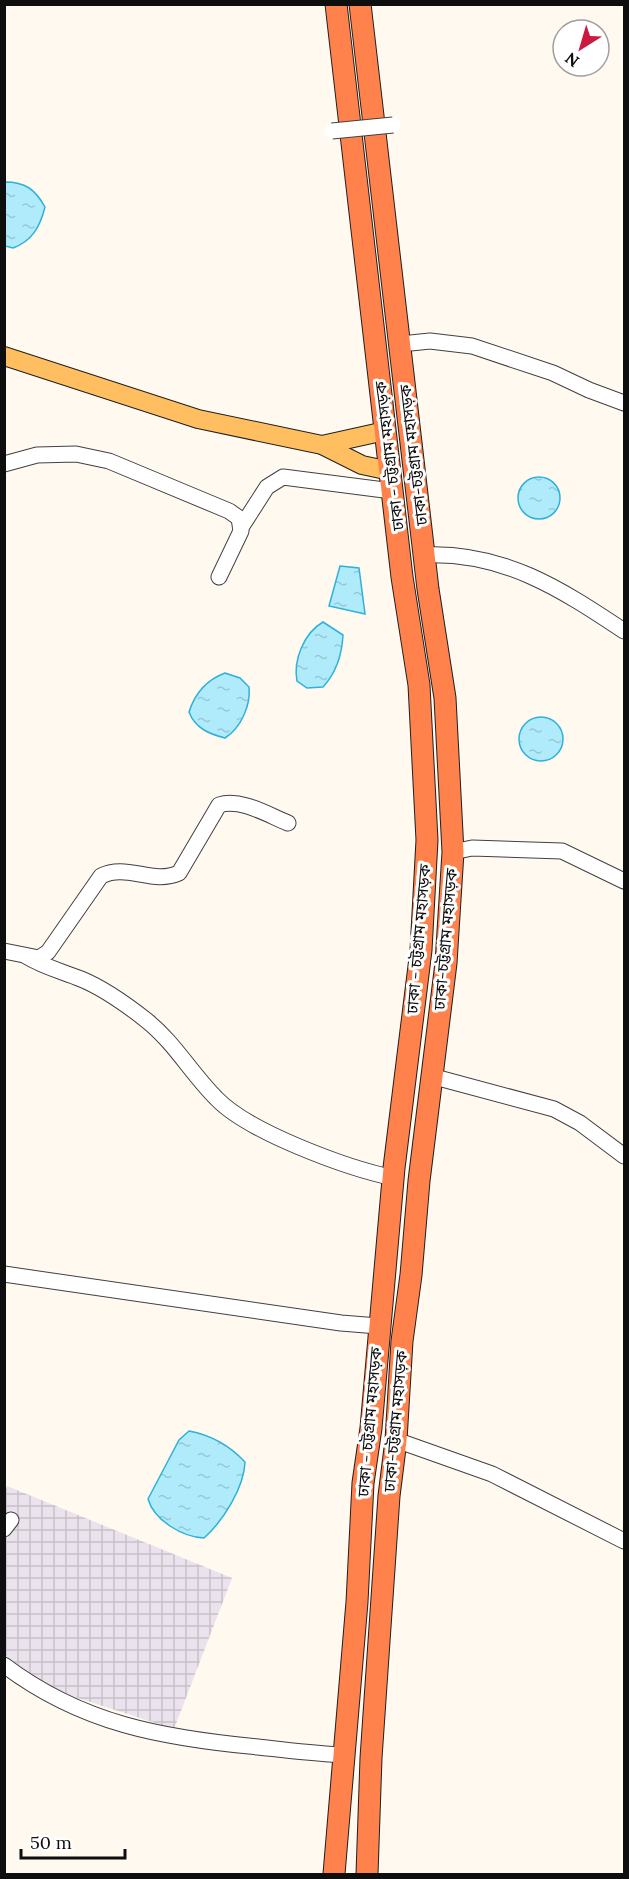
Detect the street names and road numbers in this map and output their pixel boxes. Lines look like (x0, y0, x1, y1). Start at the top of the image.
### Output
street label: ঢাকা - চট্টগ্রাম মহাসড়ক (370, 379, 408, 533)
street label: ঢাকা-চট্টগ্রাম মহাসড়ক (394, 382, 432, 528)
street label: ঢাকা - চট্টগ্রাম মহাসড়ক (401, 862, 435, 1016)
street label: ঢাকা-চট্টগ্রাম মহাসড়ক (429, 866, 461, 1012)
street label: ঢাকা - চট্টগ্রাম মহাসড়ক (352, 1345, 386, 1499)
street label: ঢাকা-চট্টগ্রাম মহাসড়ক (379, 1348, 411, 1494)

